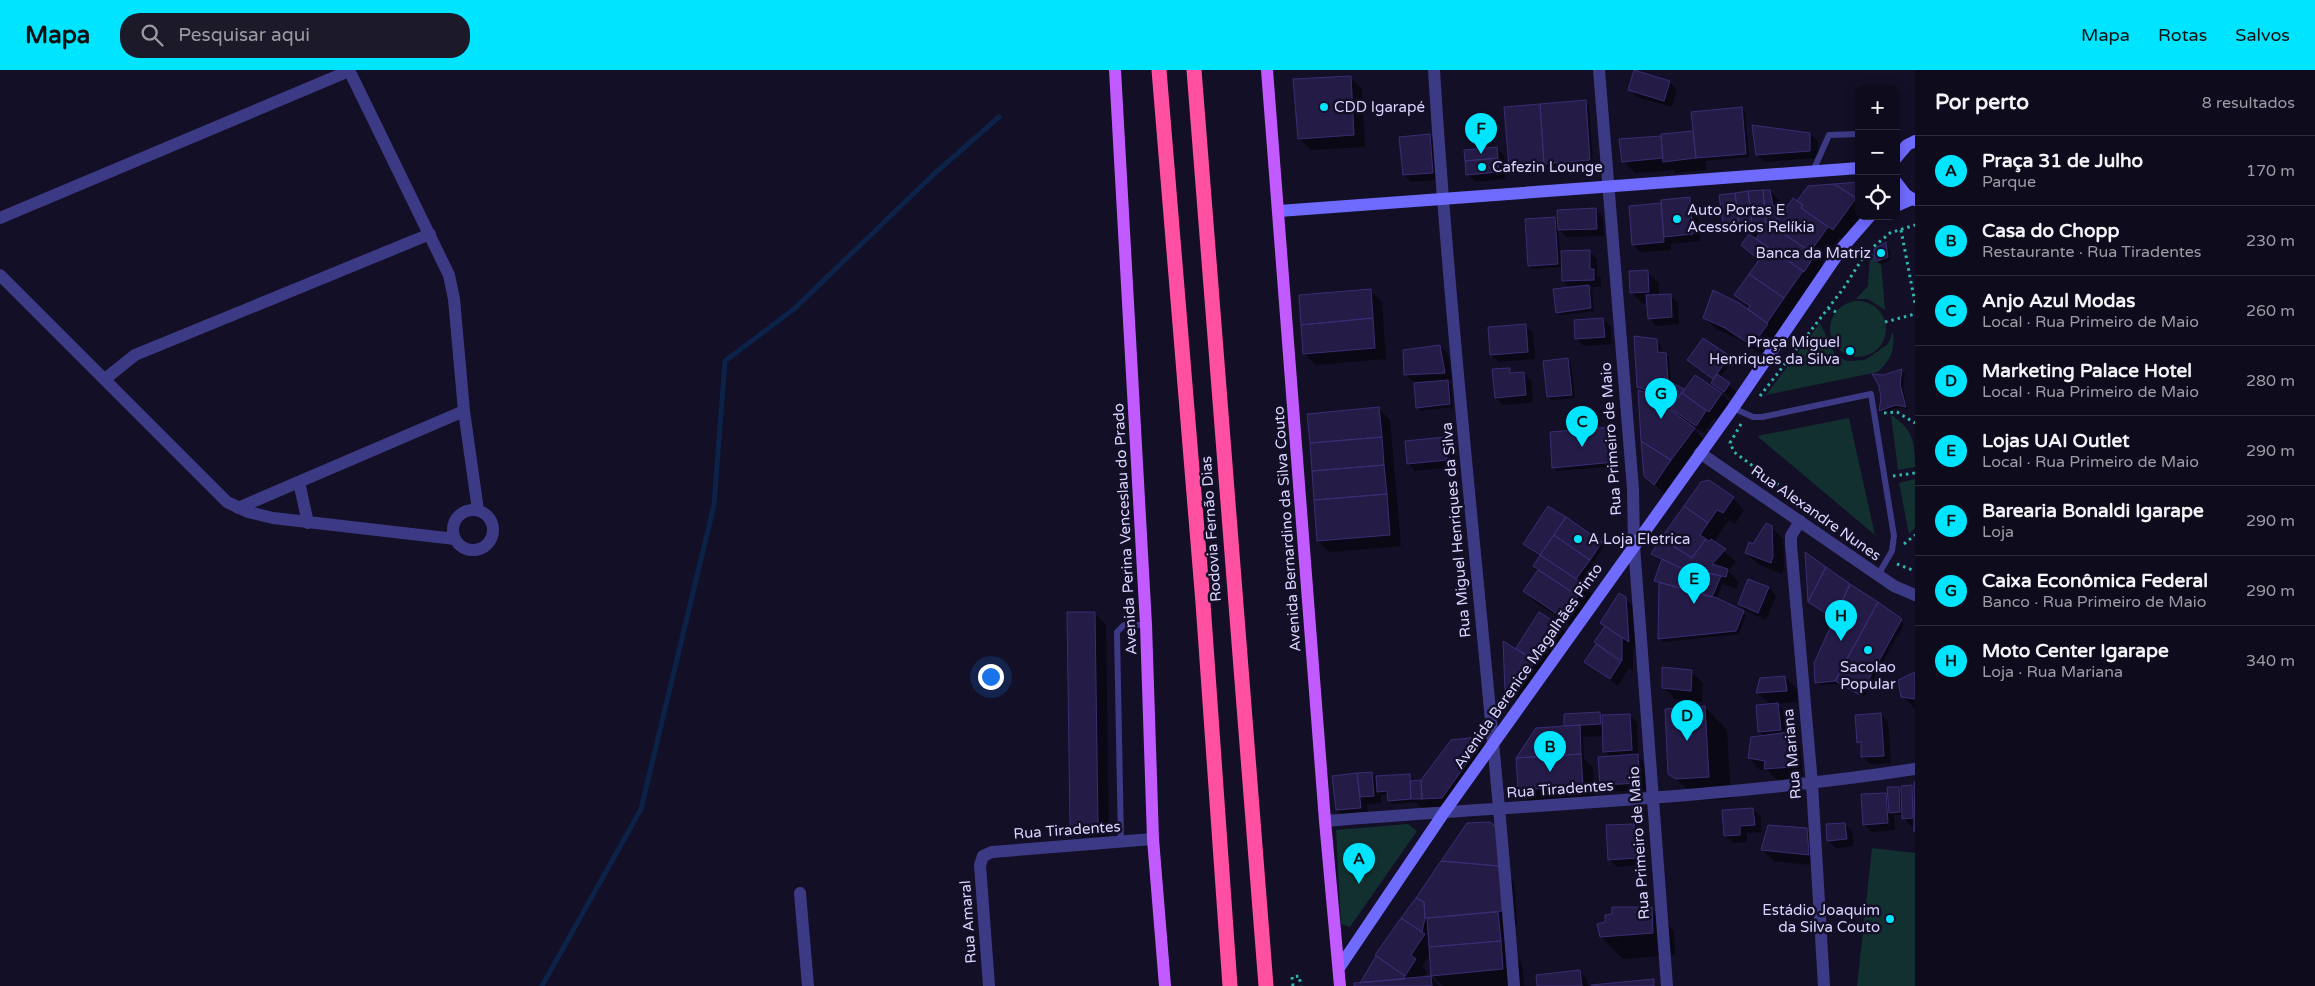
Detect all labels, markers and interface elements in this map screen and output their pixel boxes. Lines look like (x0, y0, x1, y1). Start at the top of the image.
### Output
search box (120, 13, 470, 58)
text: Mapa (25, 21, 90, 50)
icon: search (138, 21, 166, 49)
text: Pesquisar aqui (178, 24, 310, 46)
text: Mapa (2081, 24, 2130, 46)
text: Rotas (2158, 24, 2207, 46)
text: Salvos (2235, 24, 2290, 46)
map controls (1855, 85, 1900, 220)
button: + (1855, 85, 1900, 130)
text: Por perto (1935, 90, 2029, 115)
text: 8 resultados (2202, 93, 2295, 113)
place label: CDD Igarapé (1334, 98, 1425, 116)
marker: CDD Igarapé (1318, 101, 1330, 113)
pin: F (1465, 113, 1497, 154)
button: − (1855, 130, 1900, 175)
text: Praça 31 de Julho (1982, 150, 2143, 172)
place label: Cafezin Lounge (1492, 158, 1603, 176)
marker: Cafezin Lounge (1476, 161, 1488, 173)
text: A (1945, 161, 1957, 181)
text: 170 m (2246, 161, 2295, 181)
text: Parque (1982, 172, 2036, 192)
button: locate (1855, 175, 1900, 220)
place label: Auto Portas E Acessórios Relíkia (1687, 201, 1815, 236)
marker: Auto Portas E Acessórios Relíkia (1671, 213, 1683, 225)
text: Casa do Chopp (1982, 220, 2119, 242)
text: B (1945, 231, 1957, 251)
text: 230 m (2246, 231, 2295, 251)
text: Restaurante · Rua Tiradentes (1982, 242, 2201, 262)
place label: Banca da Matriz (1755, 244, 1871, 262)
marker: Banca da Matriz (1875, 247, 1887, 259)
text: Anjo Azul Modas (1982, 290, 2135, 312)
text: C (1945, 301, 1957, 321)
text: 260 m (2246, 301, 2295, 321)
text: Local · Rua Primeiro de Maio (1982, 312, 2199, 332)
place label: Praça Miguel Henriques da Silva (1709, 333, 1840, 368)
marker: Praça Miguel Henriques da Silva (1844, 345, 1856, 357)
text: Marketing Palace Hotel (1982, 360, 2192, 382)
street label: Rua Primeiro de Maio (1597, 362, 1625, 516)
text: D (1945, 371, 1957, 391)
text: 280 m (2246, 371, 2295, 391)
pin: G (1645, 378, 1677, 419)
text: Local · Rua Primeiro de Maio (1982, 382, 2199, 402)
street label: Avenida Perina Venceslau do Prado (1109, 403, 1141, 655)
street label: Avenida Bernardino da Silva Couto (1269, 405, 1305, 653)
pin: C (1566, 406, 1598, 447)
street label: Rua Miguel Henriques da Silva (1438, 422, 1474, 638)
text: Lojas UAI Outlet (1982, 430, 2129, 452)
text: E (1946, 441, 1956, 461)
text: 290 m (2246, 441, 2295, 461)
text: Local · Rua Primeiro de Maio (1982, 452, 2199, 472)
street label: Rodovia Fernão Dias (1197, 455, 1225, 603)
street label: Rua Alexandre Nunes (1748, 461, 1884, 565)
text: Barearia Bonaldi Igarape (1982, 500, 2204, 522)
text: F (1946, 511, 1956, 531)
text: 290 m (2246, 511, 2295, 531)
text: Loja (1982, 522, 2014, 542)
place label: A Loja Eletrica (1588, 530, 1690, 548)
marker: A Loja Eletrica (1572, 533, 1584, 545)
street label: Avenida Berenice Magalhães Pinto (1450, 560, 1606, 772)
pin: E (1678, 563, 1710, 604)
text: Caixa Econômica Federal (1982, 570, 2208, 592)
text: G (1945, 581, 1957, 601)
text: 290 m (2246, 581, 2295, 601)
text: Banco · Rua Primeiro de Maio (1982, 592, 2207, 612)
pin: H (1825, 600, 1857, 641)
text: Moto Center Igarape (1982, 640, 2169, 662)
marker: Sacolao Popular (1862, 644, 1874, 656)
text: H (1945, 651, 1957, 671)
text: 340 m (2246, 651, 2295, 671)
place label: Sacolao Popular (1840, 658, 1896, 693)
text: Loja · Rua Mariana (1982, 662, 2123, 682)
your location (978, 664, 1004, 690)
pin: D (1671, 700, 1703, 741)
street label: Rua Mariana (1779, 708, 1805, 800)
pin: B (1534, 731, 1566, 772)
street label: Rua Primeiro de Maio (1625, 766, 1653, 920)
street label: Rua Tiradentes (1506, 776, 1614, 802)
street label: Rua Tiradentes (1013, 817, 1121, 843)
pin: A (1343, 843, 1375, 884)
street label: Rua Amaral (956, 880, 980, 964)
place label: Estádio Joaquim da Silva Couto (1762, 901, 1880, 936)
marker: Estádio Joaquim da Silva Couto (1884, 913, 1896, 925)

